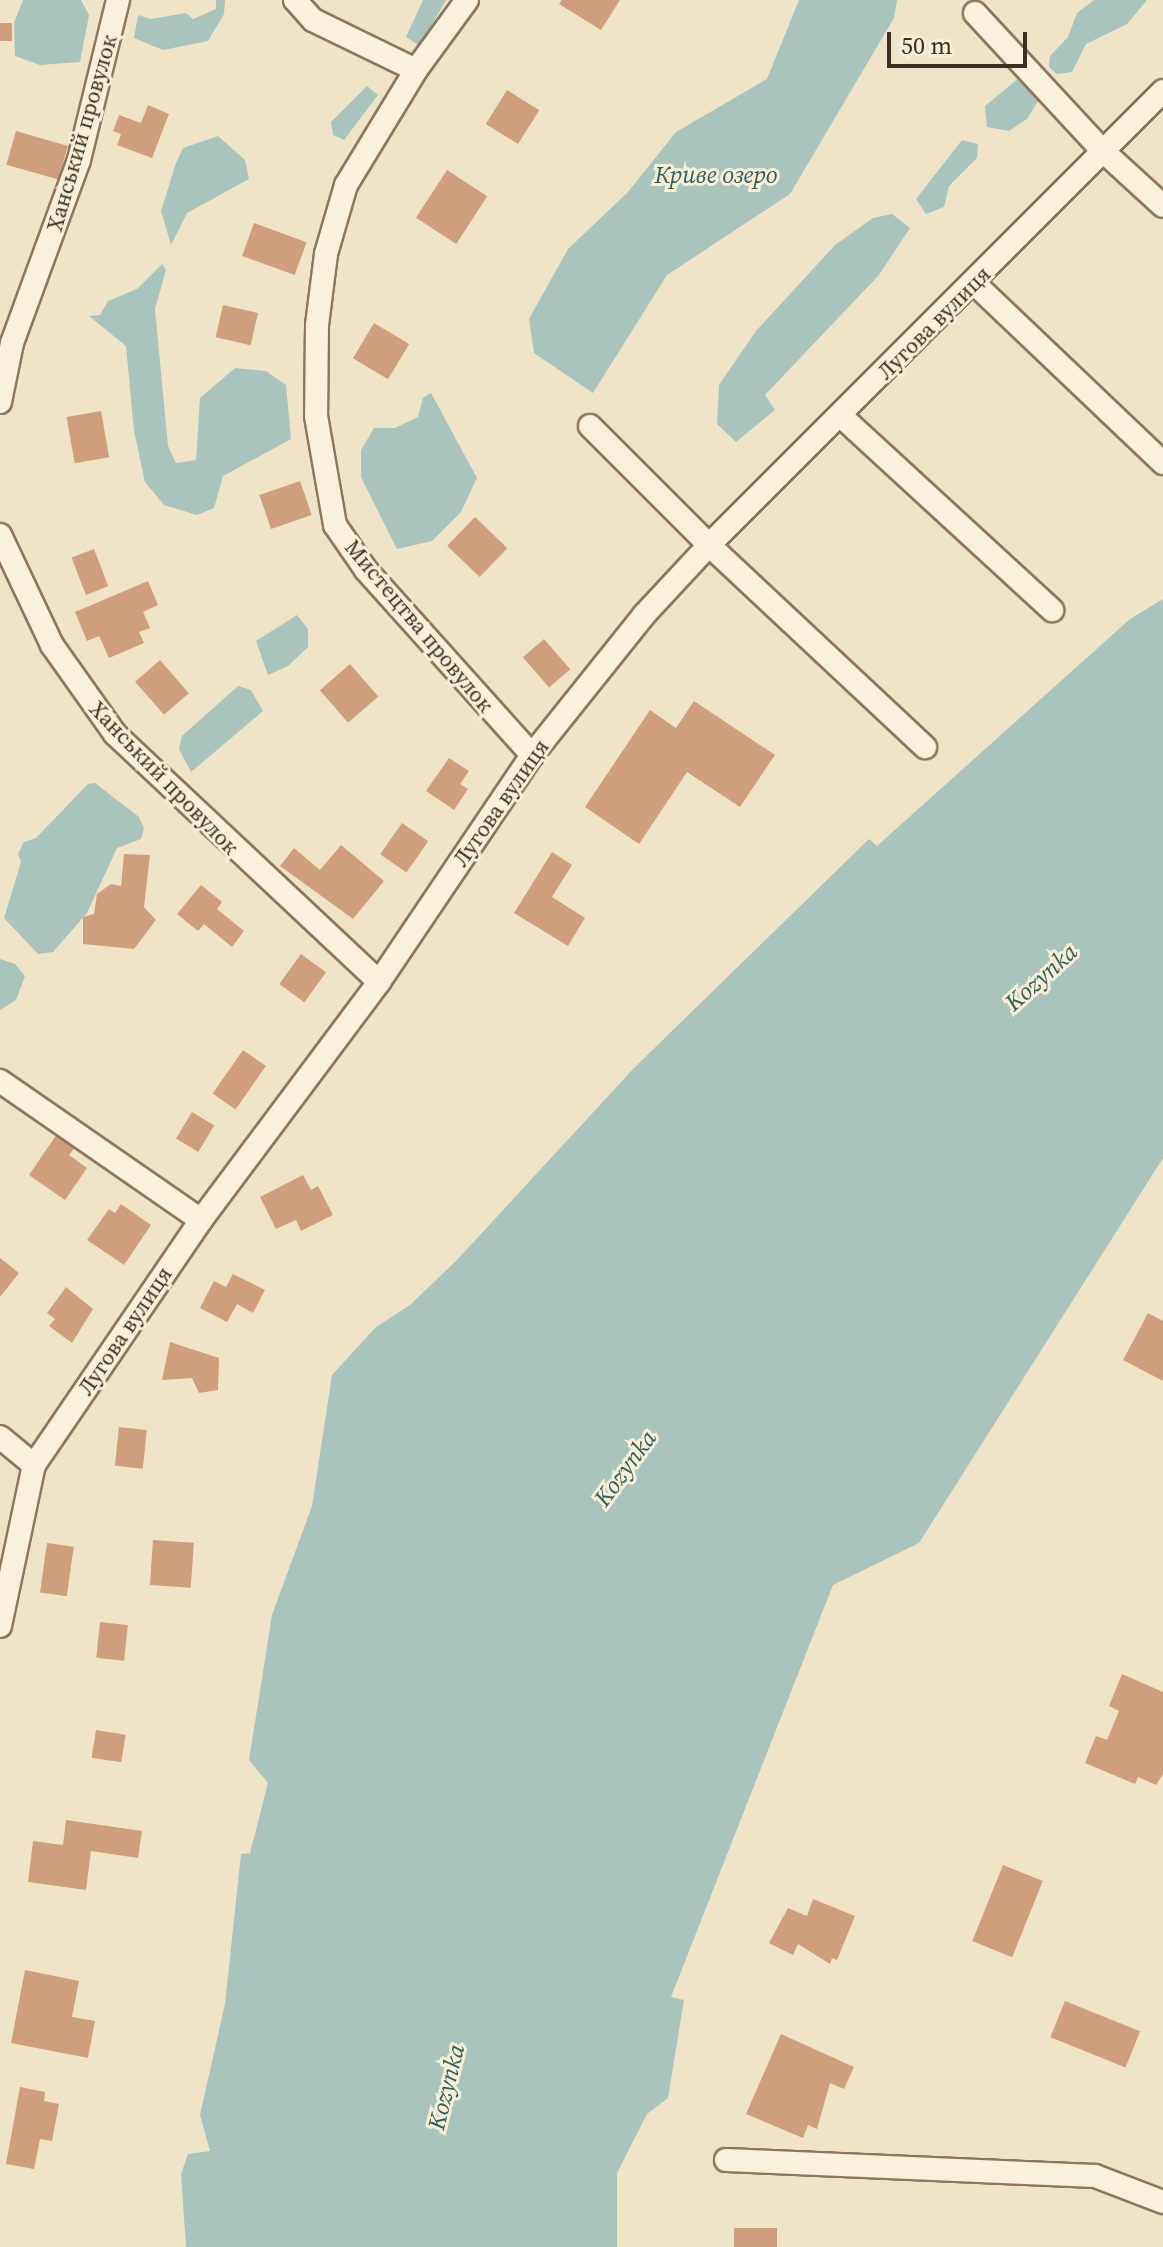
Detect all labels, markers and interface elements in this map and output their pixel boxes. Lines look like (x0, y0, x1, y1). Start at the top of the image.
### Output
scale bar (891, 16, 1031, 66)
text: 50 m (901, 29, 952, 62)
street label: Ханський провулок (41, 32, 123, 234)
water label: Криве озеро (654, 161, 778, 189)
street label: Лугова вулиця (872, 261, 996, 385)
street label: Мистецтва провулок (339, 534, 499, 718)
street label: Ханський провулок (84, 696, 244, 860)
street label: Лугова вулиця (447, 734, 555, 872)
water label: Kozynka (999, 937, 1083, 1017)
street label: Лугова вулиця (72, 1262, 178, 1400)
water label: Kozynka (588, 1424, 662, 1512)
water label: Kozynka (421, 2041, 471, 2133)

